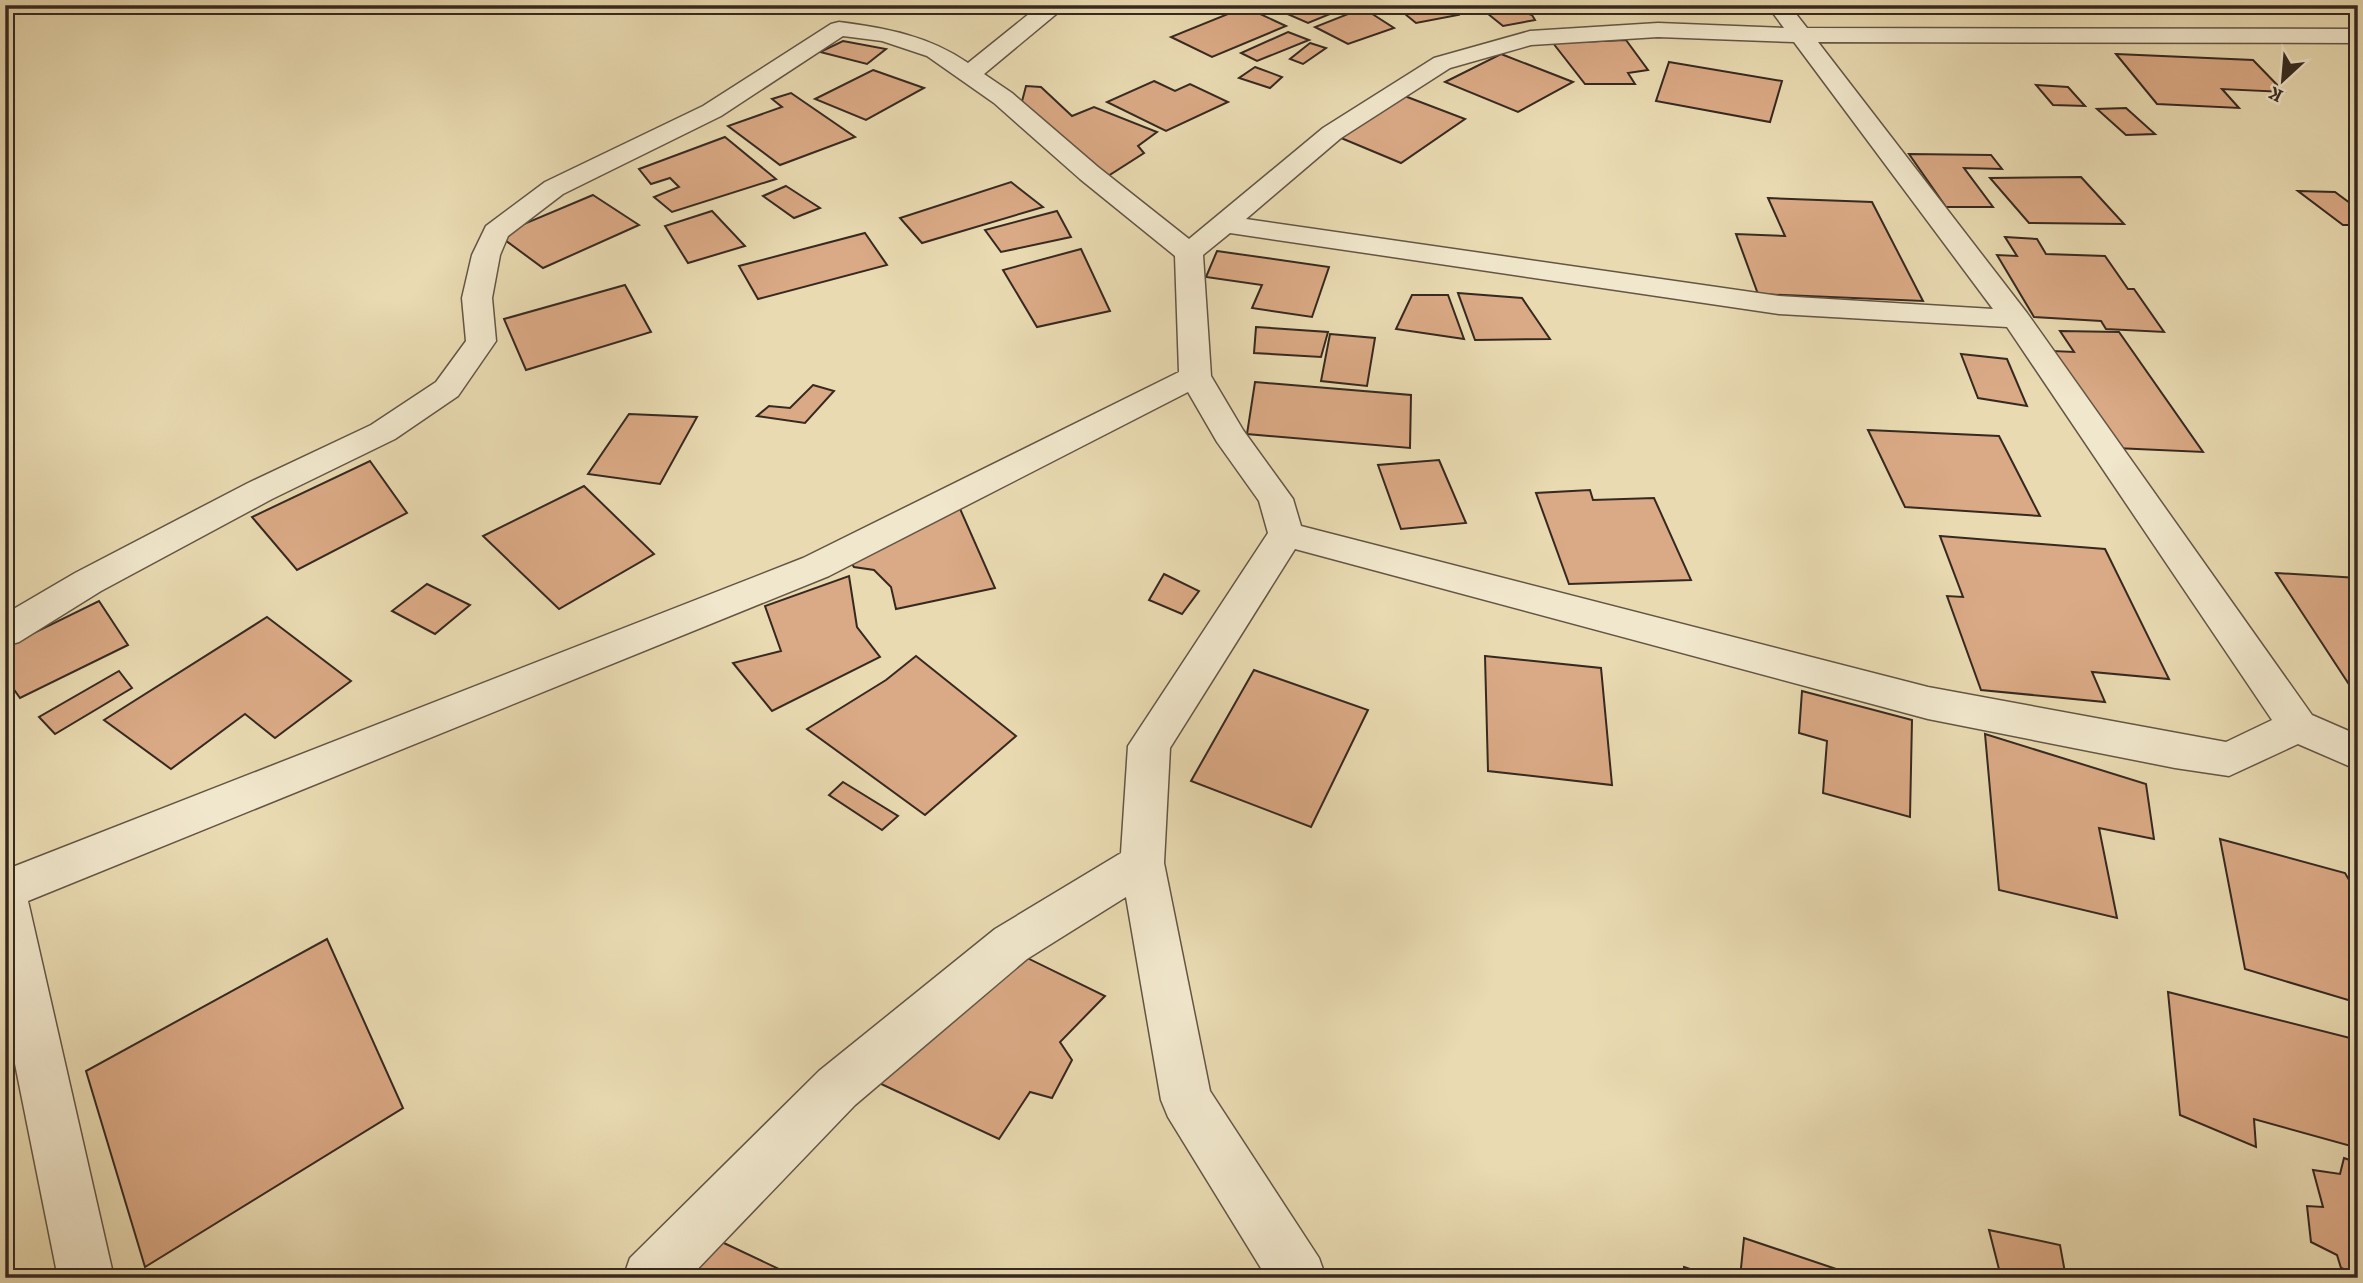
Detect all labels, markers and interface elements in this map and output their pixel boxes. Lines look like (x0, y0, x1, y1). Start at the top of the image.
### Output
north arrow (2248, 46, 2318, 116)
text: K (2264, 80, 2287, 109)

